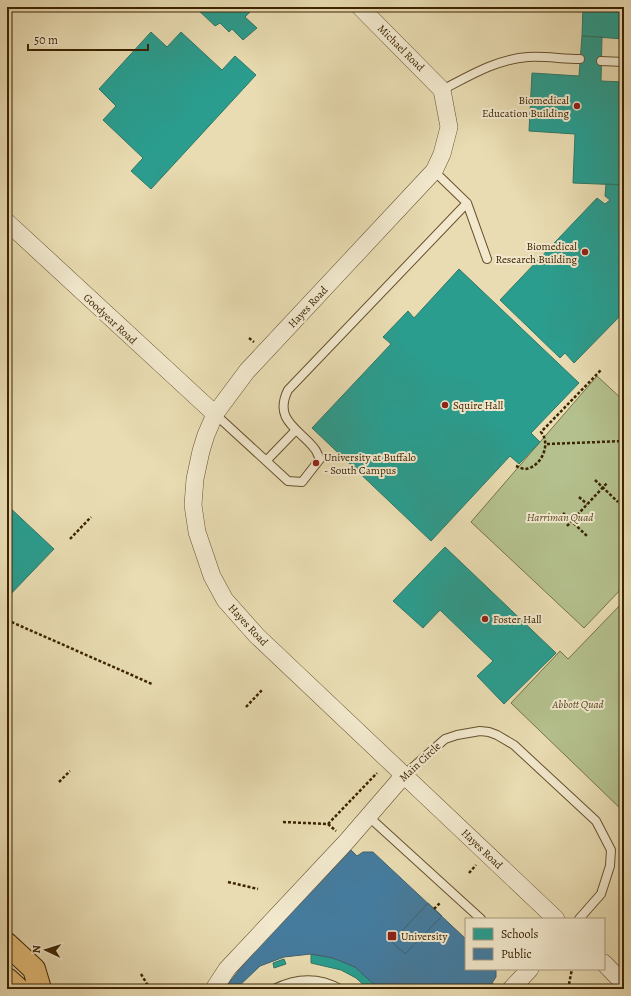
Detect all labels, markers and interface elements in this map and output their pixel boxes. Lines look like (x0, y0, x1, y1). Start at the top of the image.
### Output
street label: Michael Road (374, 21, 428, 75)
scale bar (28, 26, 148, 52)
text: 50 m (34, 32, 58, 48)
place label: Biomedical Education Building (482, 93, 569, 121)
marker: Biomedical Education Building (572, 101, 582, 111)
place label: Biomedical Research Building (496, 239, 577, 267)
marker: Biomedical Research Building (580, 247, 590, 257)
street label: Hayes Road (285, 283, 331, 331)
street label: Goodyear Road (80, 290, 140, 348)
place label: Squire Hall (453, 398, 503, 413)
marker: Squire Hall (440, 400, 450, 410)
place label: University at Buffalo - South Campus (324, 450, 417, 478)
marker: University at Buffalo - South Campus (311, 458, 321, 468)
park label: Harriman Quad (527, 510, 593, 525)
street label: Hayes Road (225, 601, 271, 649)
place label: Foster Hall (493, 612, 542, 627)
marker: Foster Hall (480, 614, 490, 624)
park label: Abbott Quad (551, 697, 604, 712)
street label: Main Circle (396, 739, 444, 785)
street label: Hayes Road (458, 825, 506, 873)
legend (465, 918, 605, 970)
text: Schools (501, 926, 538, 942)
place label: University (401, 929, 447, 944)
north arrow (26, 930, 66, 970)
marker: University (386, 930, 398, 942)
text: N (29, 945, 44, 954)
text: Public (501, 946, 532, 962)

